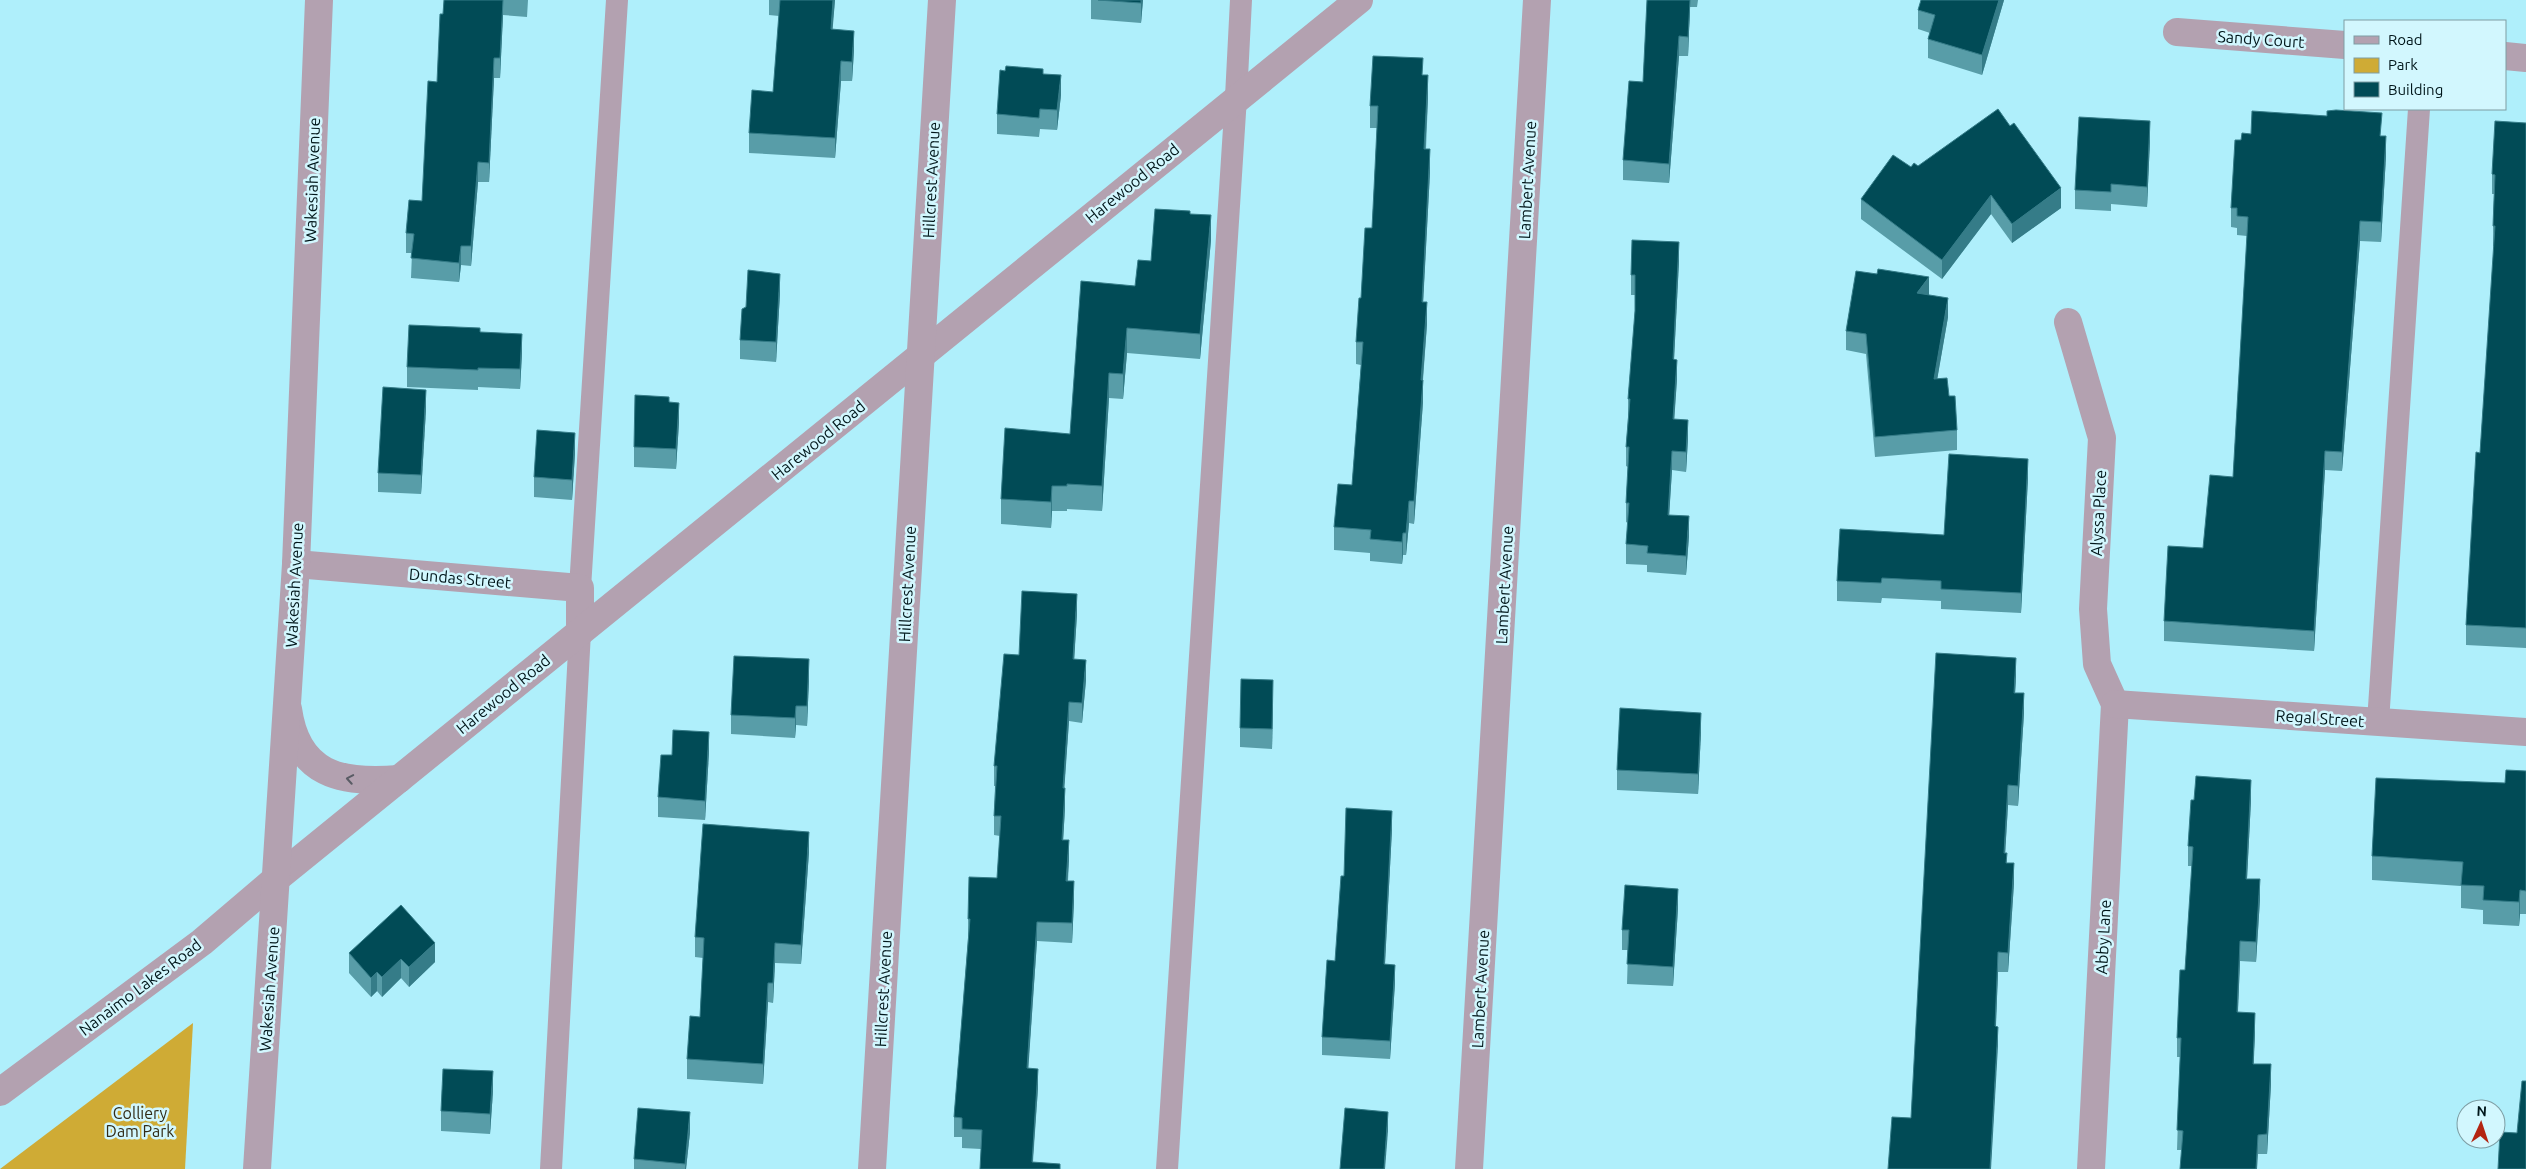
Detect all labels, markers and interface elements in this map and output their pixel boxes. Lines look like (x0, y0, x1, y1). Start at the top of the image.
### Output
legend (2344, 20, 2506, 110)
street label: Sandy Court (2217, 27, 2306, 51)
text: Road (2388, 31, 2423, 48)
text: Park (2388, 56, 2418, 73)
text: Building (2388, 81, 2443, 98)
street label: Wakesiah Avenue (301, 117, 323, 243)
street label: Lambert Avenue (1515, 120, 1539, 240)
street label: Hillcrest Avenue (919, 121, 943, 239)
street label: Harewood Road (1082, 140, 1182, 226)
street label: Harewood Road (768, 397, 868, 483)
street label: Alyssa Place (2087, 469, 2109, 557)
street label: Wakesiah Avenue (282, 522, 306, 648)
street label: Hillcrest Avenue (895, 525, 919, 643)
street label: Lambert Avenue (1492, 525, 1516, 645)
street label: Dundas Street (408, 565, 513, 591)
street label: Harewood Road (453, 651, 553, 737)
street label: Regal Street (2275, 706, 2366, 730)
one-way arrow (346, 774, 355, 784)
street label: Abby Lane (2092, 899, 2114, 975)
street label: Wakesiah Avenue (256, 926, 282, 1052)
street label: Lambert Avenue (1468, 929, 1492, 1049)
street label: Hillcrest Avenue (871, 930, 895, 1048)
street label: Nanaimo Lakes Road (75, 935, 205, 1039)
north arrow (2456, 1099, 2506, 1149)
text: N (2476, 1103, 2487, 1119)
park label: Colliery Dam Park (106, 1104, 174, 1140)

